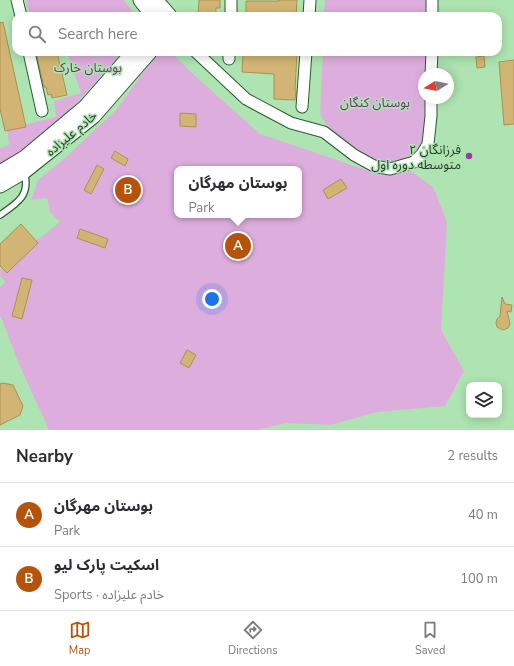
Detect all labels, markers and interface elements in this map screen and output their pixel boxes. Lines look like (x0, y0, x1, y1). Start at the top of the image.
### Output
search box (12, 12, 502, 56)
icon: search (26, 23, 48, 45)
text: Search here (58, 24, 138, 44)
park label: بوستان خارک (54, 59, 122, 77)
north arrow (418, 68, 454, 104)
park label: بوستان کنگان (340, 94, 410, 112)
street label: خادم علیزاده (42, 107, 101, 161)
place label: فرزانگان ۲ متوسطه دوره اول (371, 141, 461, 174)
marker: فرزانگان ۲ متوسطه دوره اول (464, 151, 474, 161)
popup (174, 166, 302, 218)
text: بوستان مهرگان (188, 173, 288, 193)
pin: B (115, 175, 141, 205)
text: Park (188, 199, 214, 217)
pin: A (225, 231, 251, 261)
your location (202, 289, 222, 309)
map controls (466, 382, 502, 418)
button: layers (466, 382, 502, 418)
text: Nearby (16, 445, 73, 468)
text: 2 results (447, 447, 498, 465)
text: بوستان مهرگان (54, 496, 153, 516)
text: A (24, 506, 34, 524)
text: 40 m (468, 506, 498, 524)
text: Park (54, 522, 80, 540)
text: اسکیت پارک لیو (54, 555, 159, 575)
text: B (25, 570, 33, 588)
text: 100 m (460, 570, 498, 588)
text: Sports · خادم علیزاده (54, 586, 164, 604)
tab: Map (69, 619, 91, 658)
tab: Directions (228, 619, 278, 658)
tab: Saved (415, 619, 445, 658)

